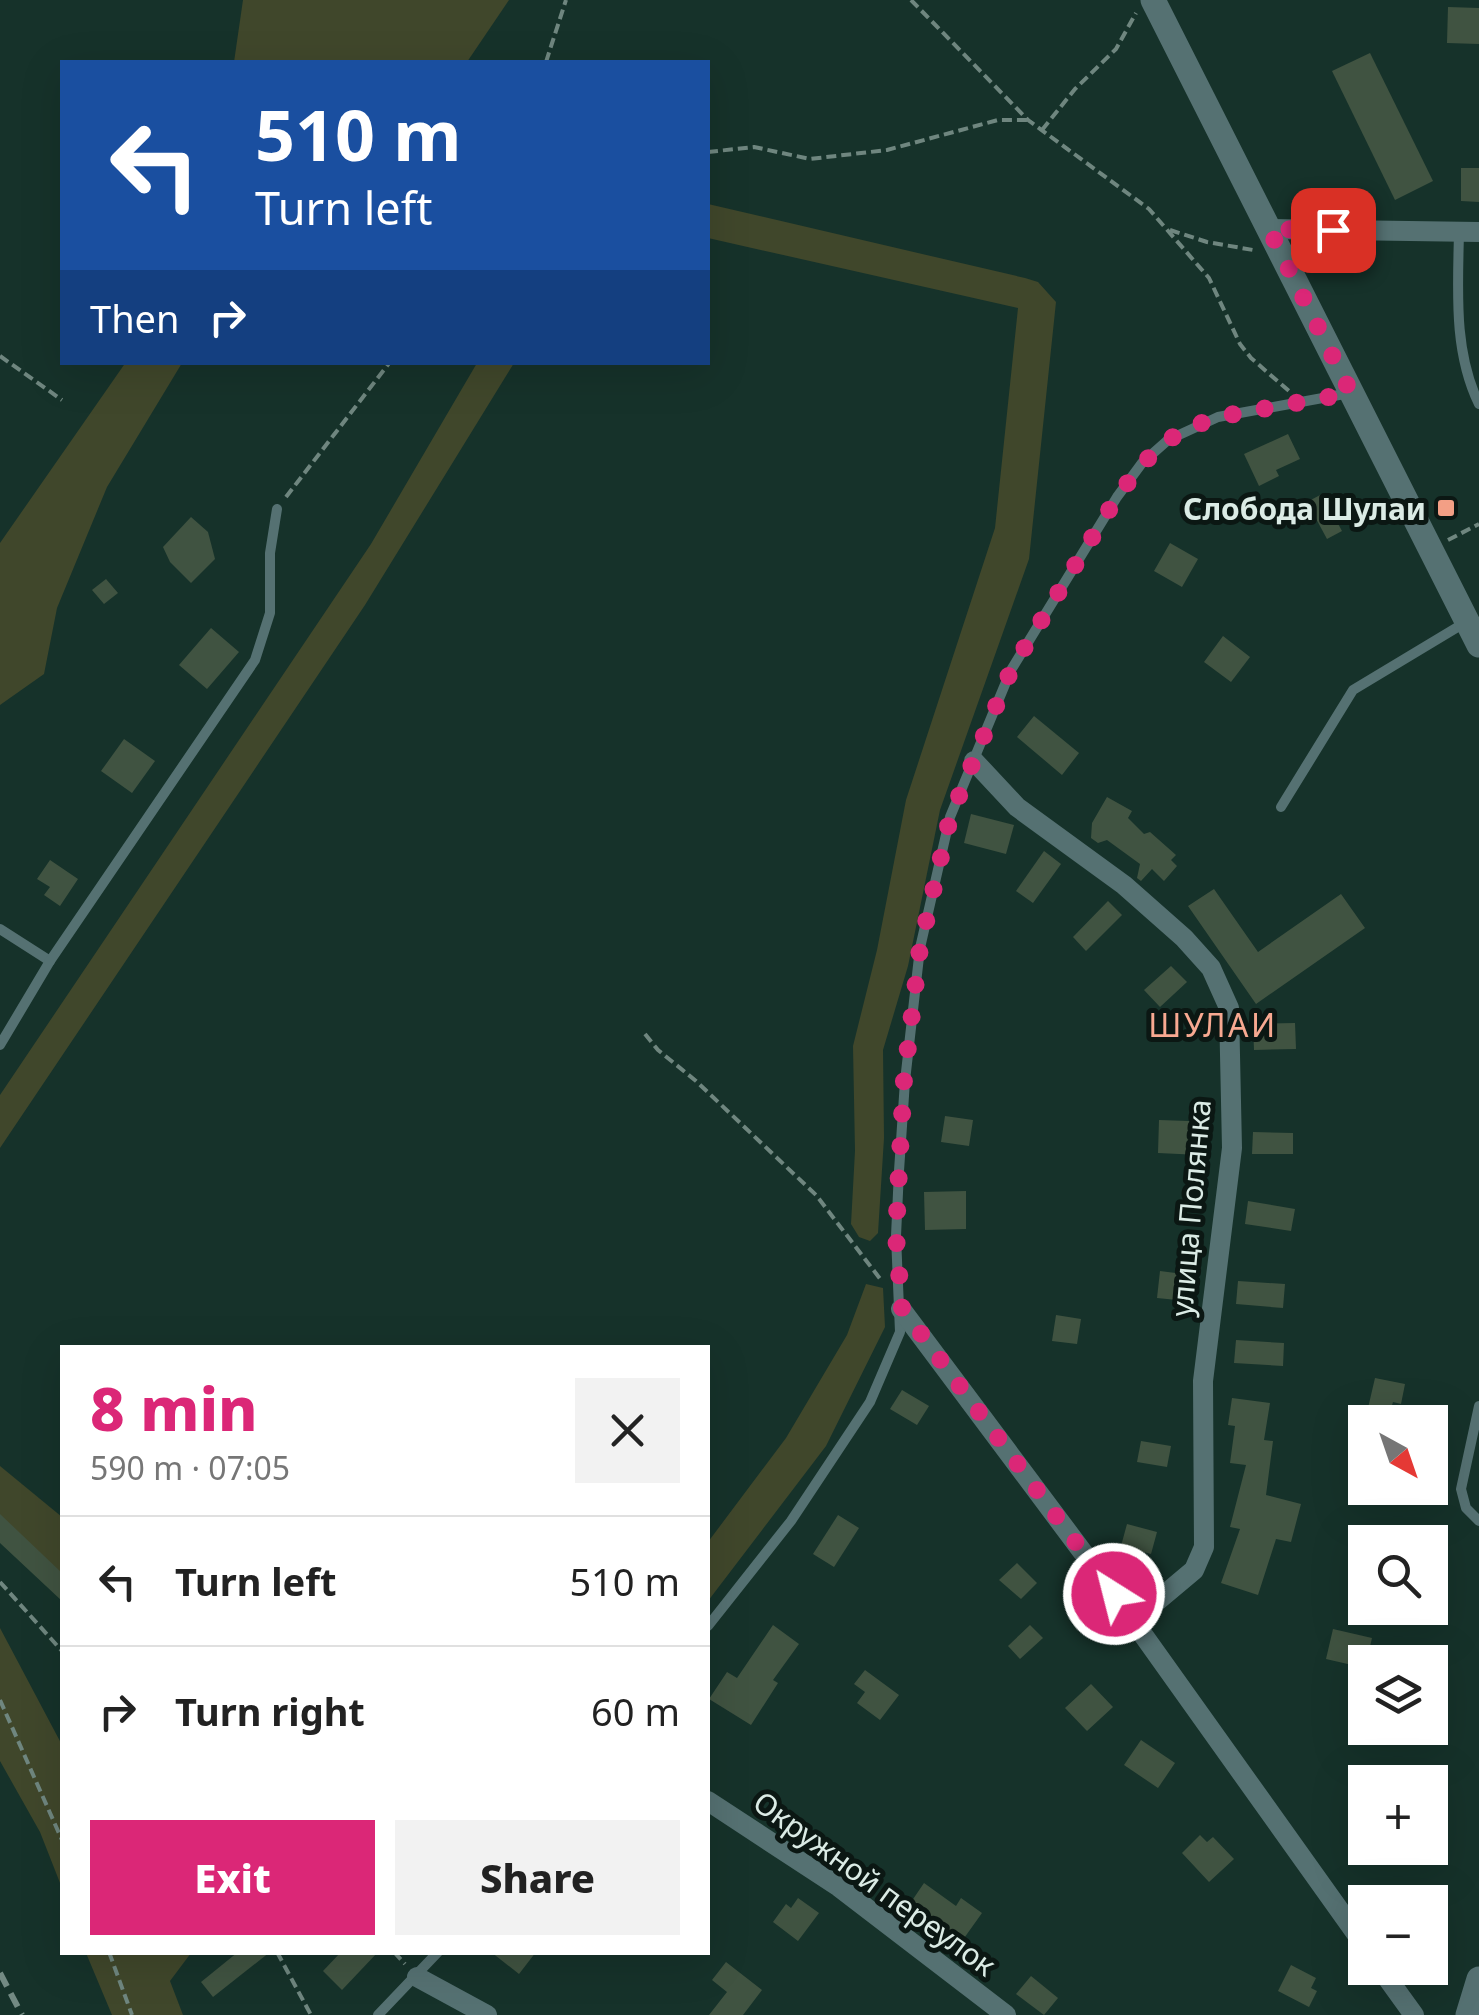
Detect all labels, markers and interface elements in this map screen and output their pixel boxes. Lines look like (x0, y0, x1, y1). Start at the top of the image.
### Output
text: 510 m (255, 86, 462, 182)
icon: left (90, 100, 220, 230)
text: Turn left (255, 177, 432, 238)
pin (1291, 188, 1376, 273)
icon: arrive (1306, 203, 1361, 258)
icon: right (200, 290, 255, 345)
text: Then (90, 292, 180, 344)
place label: Слобода Шулаи (1183, 488, 1426, 529)
marker: Слобода Шулаи (1435, 497, 1457, 519)
district label: ШУЛАИ (1148, 1003, 1278, 1046)
street label: улица Полянка (1160, 1098, 1220, 1318)
text: 8 min (90, 1367, 258, 1449)
button: close (575, 1378, 680, 1483)
north arrow (1348, 1405, 1448, 1505)
map controls (1348, 1405, 1448, 1985)
text: 590 m · 07:05 (90, 1446, 290, 1489)
button: search (1348, 1525, 1448, 1625)
position arrow (1062, 1542, 1166, 1646)
icon: left (90, 1554, 145, 1609)
text: Turn left (175, 1555, 337, 1607)
text: 510 m (569, 1555, 680, 1607)
button: layers (1348, 1645, 1448, 1745)
icon: right (90, 1684, 145, 1739)
text: Turn right (175, 1685, 365, 1737)
text: 60 m (591, 1685, 680, 1737)
button: + (1348, 1765, 1448, 1865)
street label: Окружной переулок (745, 1781, 1005, 1985)
button: Exit (90, 1820, 375, 1935)
button: Share (395, 1820, 680, 1935)
button: − (1348, 1885, 1448, 1985)

